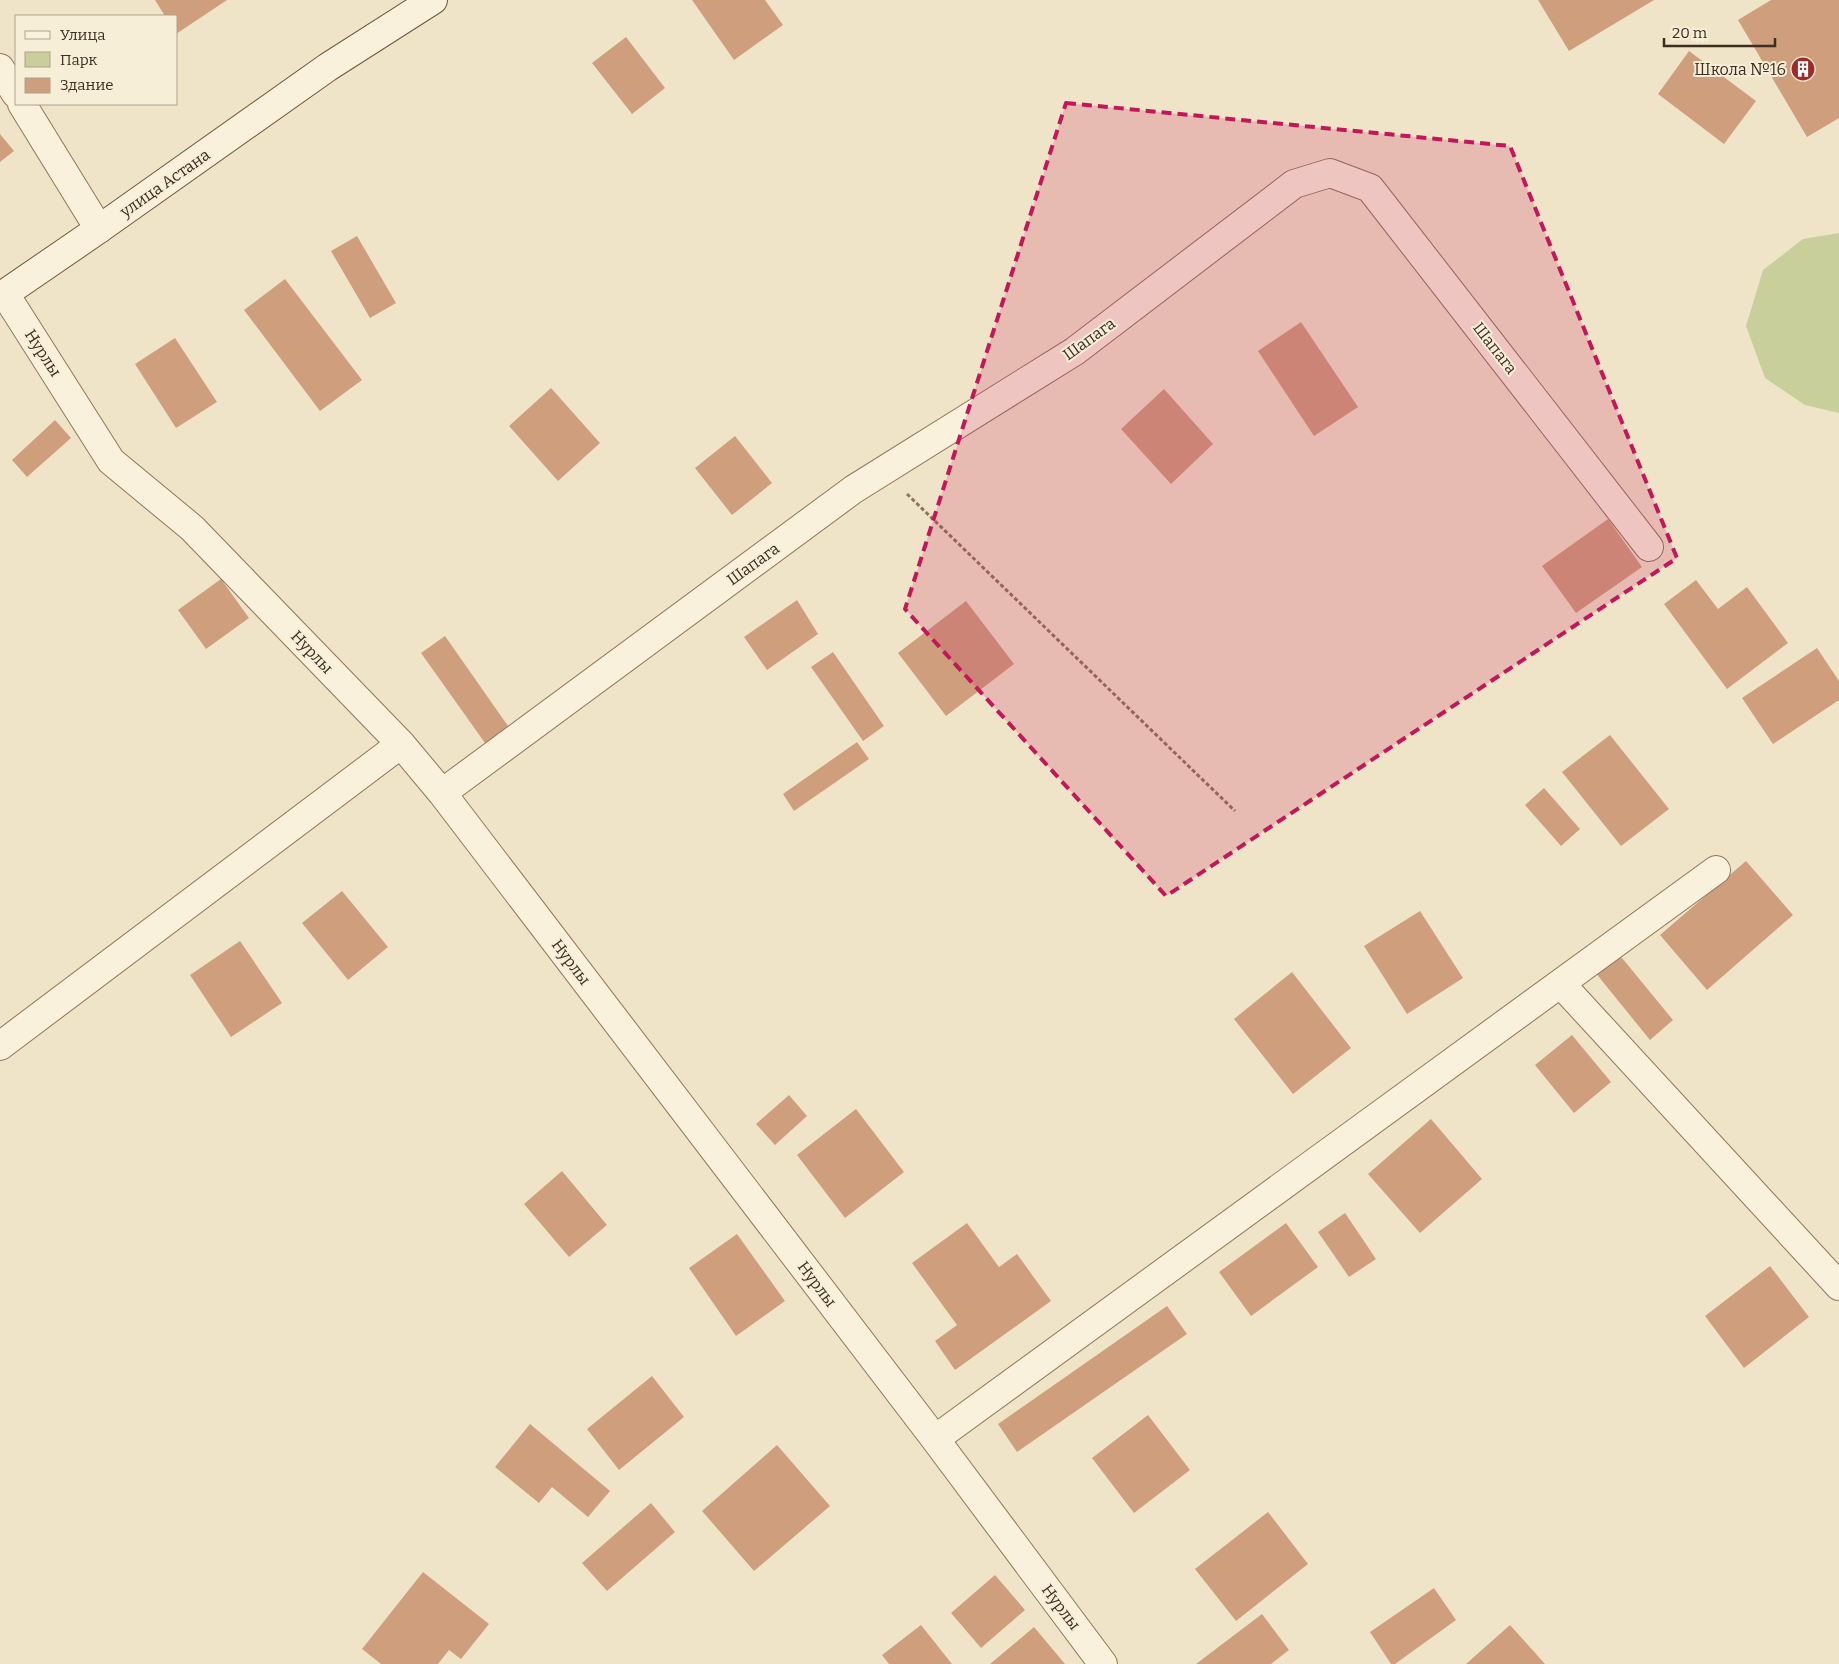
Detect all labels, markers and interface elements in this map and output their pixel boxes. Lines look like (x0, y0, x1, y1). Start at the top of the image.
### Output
legend (15, 15, 178, 105)
scale bar (1664, 15, 1775, 47)
text: 20 m (1672, 24, 1708, 42)
text: Улица (60, 26, 106, 44)
text: Парк (60, 51, 98, 69)
building icon: Школа №16 (1790, 56, 1816, 82)
place label: Школа №16 (1694, 60, 1786, 79)
text: Здание (60, 76, 114, 94)
street label: улица Астана (116, 145, 214, 222)
street label: Шапага (1059, 314, 1119, 364)
street label: Шапага (1469, 318, 1521, 378)
street label: Нурлы (21, 326, 65, 380)
street label: Шапага (723, 539, 783, 589)
street label: Нурлы (287, 627, 337, 678)
street label: Нурлы (548, 935, 594, 989)
street label: Нурлы (794, 1257, 840, 1311)
street label: Нурлы (1038, 1580, 1084, 1634)

